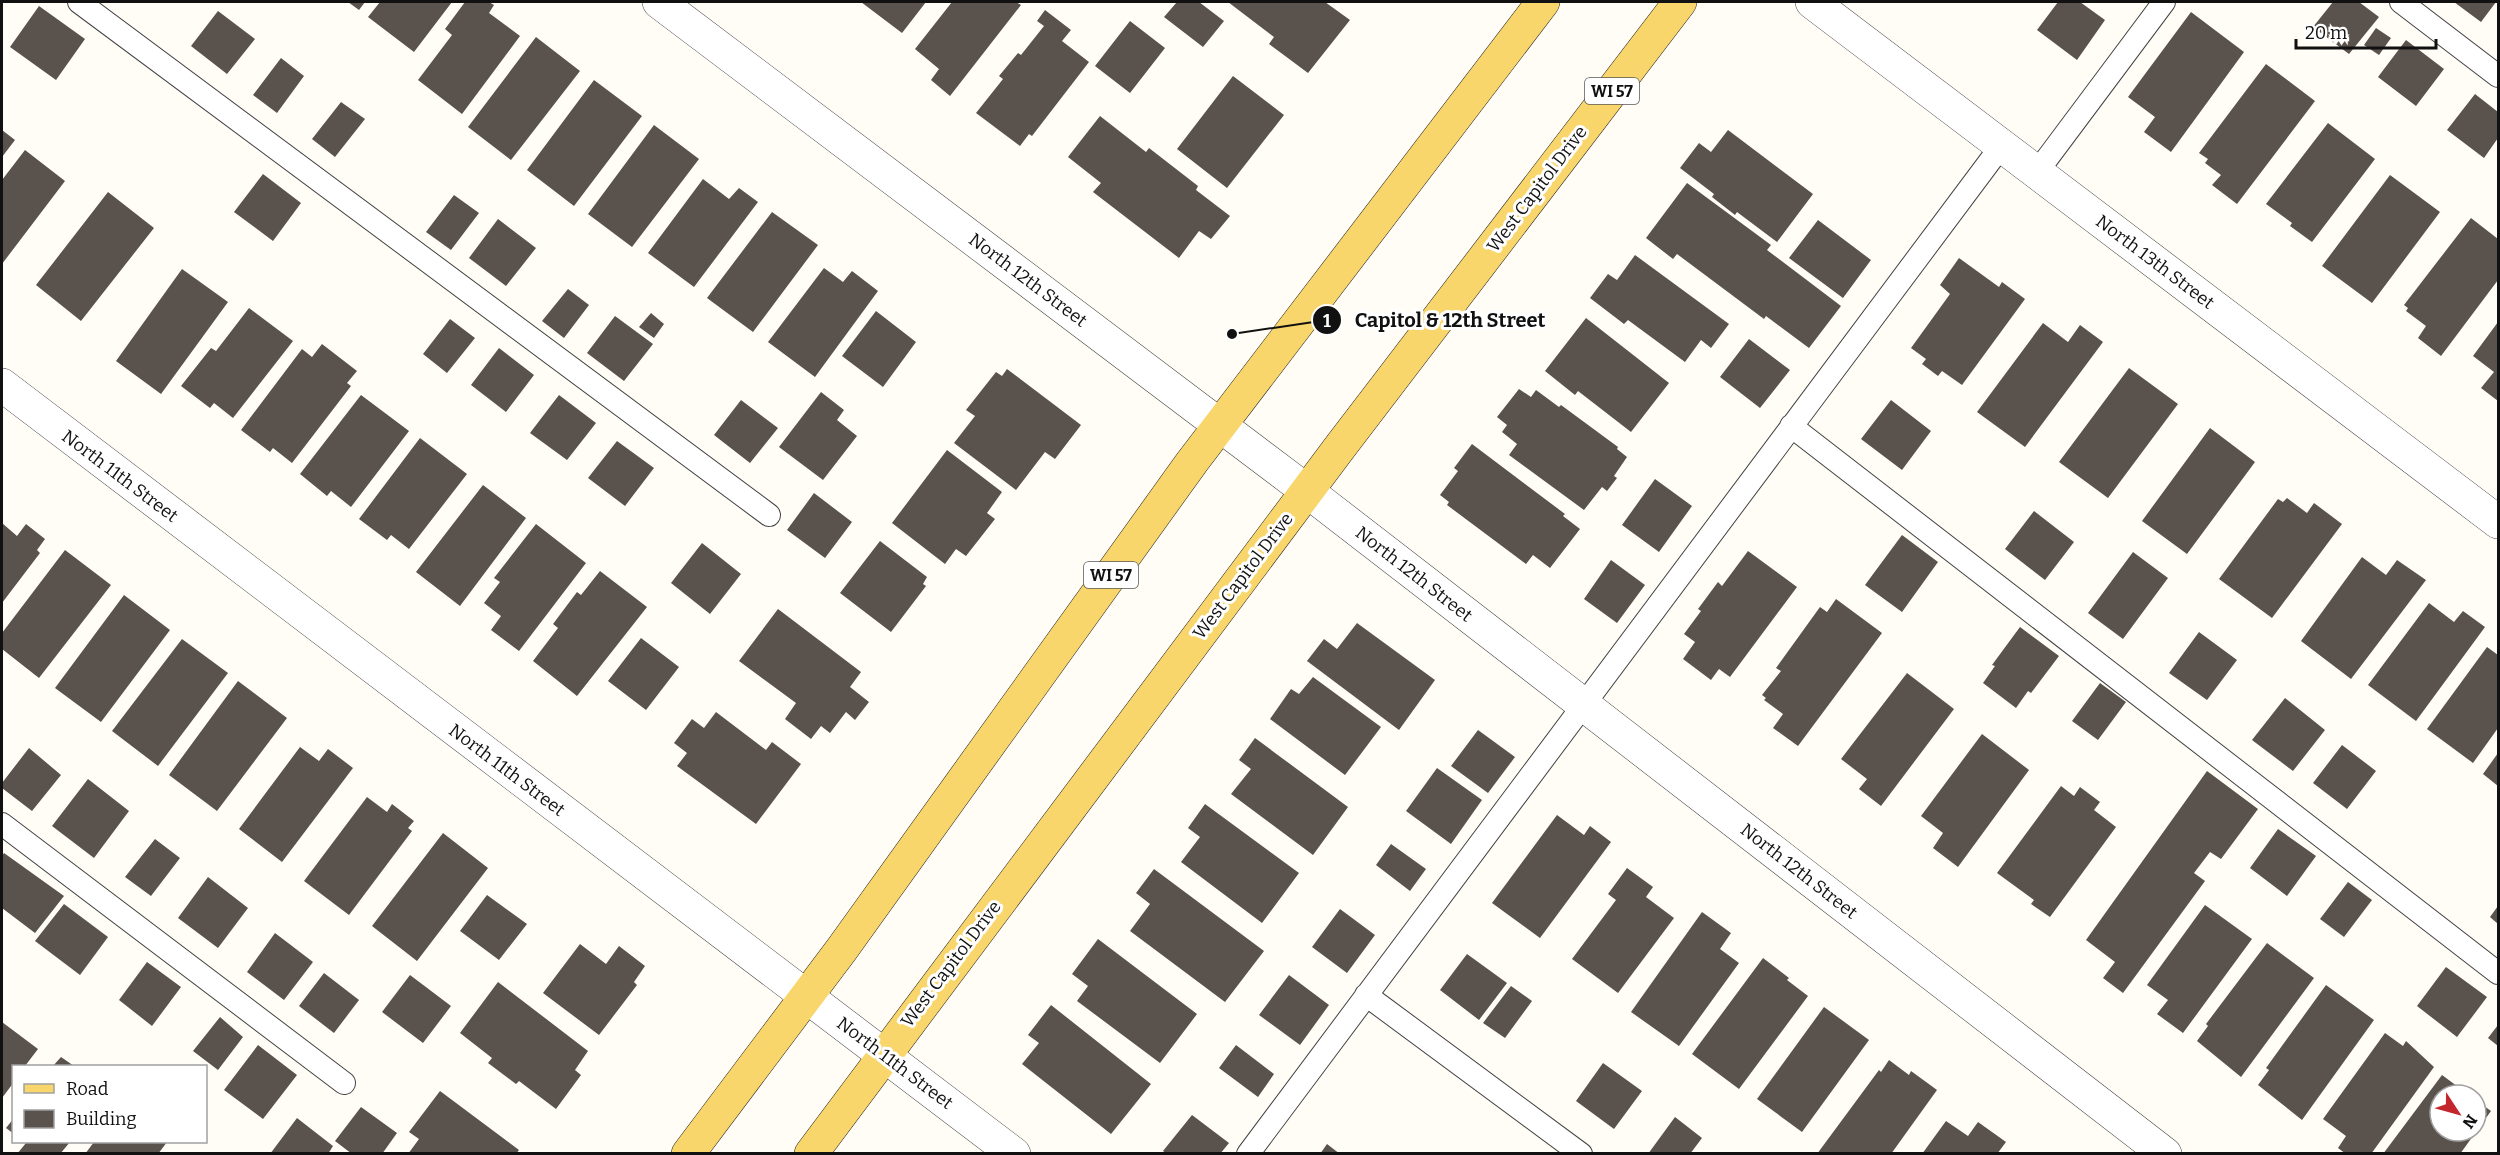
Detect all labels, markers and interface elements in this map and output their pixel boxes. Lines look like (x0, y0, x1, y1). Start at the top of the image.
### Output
scale bar (2296, 12, 2436, 50)
text: 20 m (2305, 22, 2347, 44)
road number: WI 57 (1585, 78, 1639, 104)
street label: West Capitol Drive (1482, 121, 1592, 257)
street label: North 13th Street (2091, 210, 2219, 314)
street label: North 12th Street (964, 228, 1092, 332)
callout: Capitol & 12th Street (1312, 301, 1557, 339)
text: Capitol & 12th Street (1355, 308, 1545, 332)
text: 1 (1323, 310, 1331, 332)
street label: North 11th Street (57, 425, 183, 527)
street label: West Capitol Drive (1188, 508, 1298, 644)
street label: North 12th Street (1351, 521, 1477, 627)
road number: WI 57 (1084, 562, 1138, 588)
street label: North 11th Street (444, 719, 570, 821)
street label: North 12th Street (1736, 818, 1862, 924)
street label: West Capitol Drive (896, 896, 1006, 1032)
street label: North 11th Street (832, 1012, 958, 1114)
legend (12, 1065, 207, 1143)
text: Road (66, 1078, 109, 1100)
north arrow (2428, 1083, 2488, 1143)
text: Building (66, 1108, 137, 1130)
text: N (2458, 1111, 2481, 1132)

